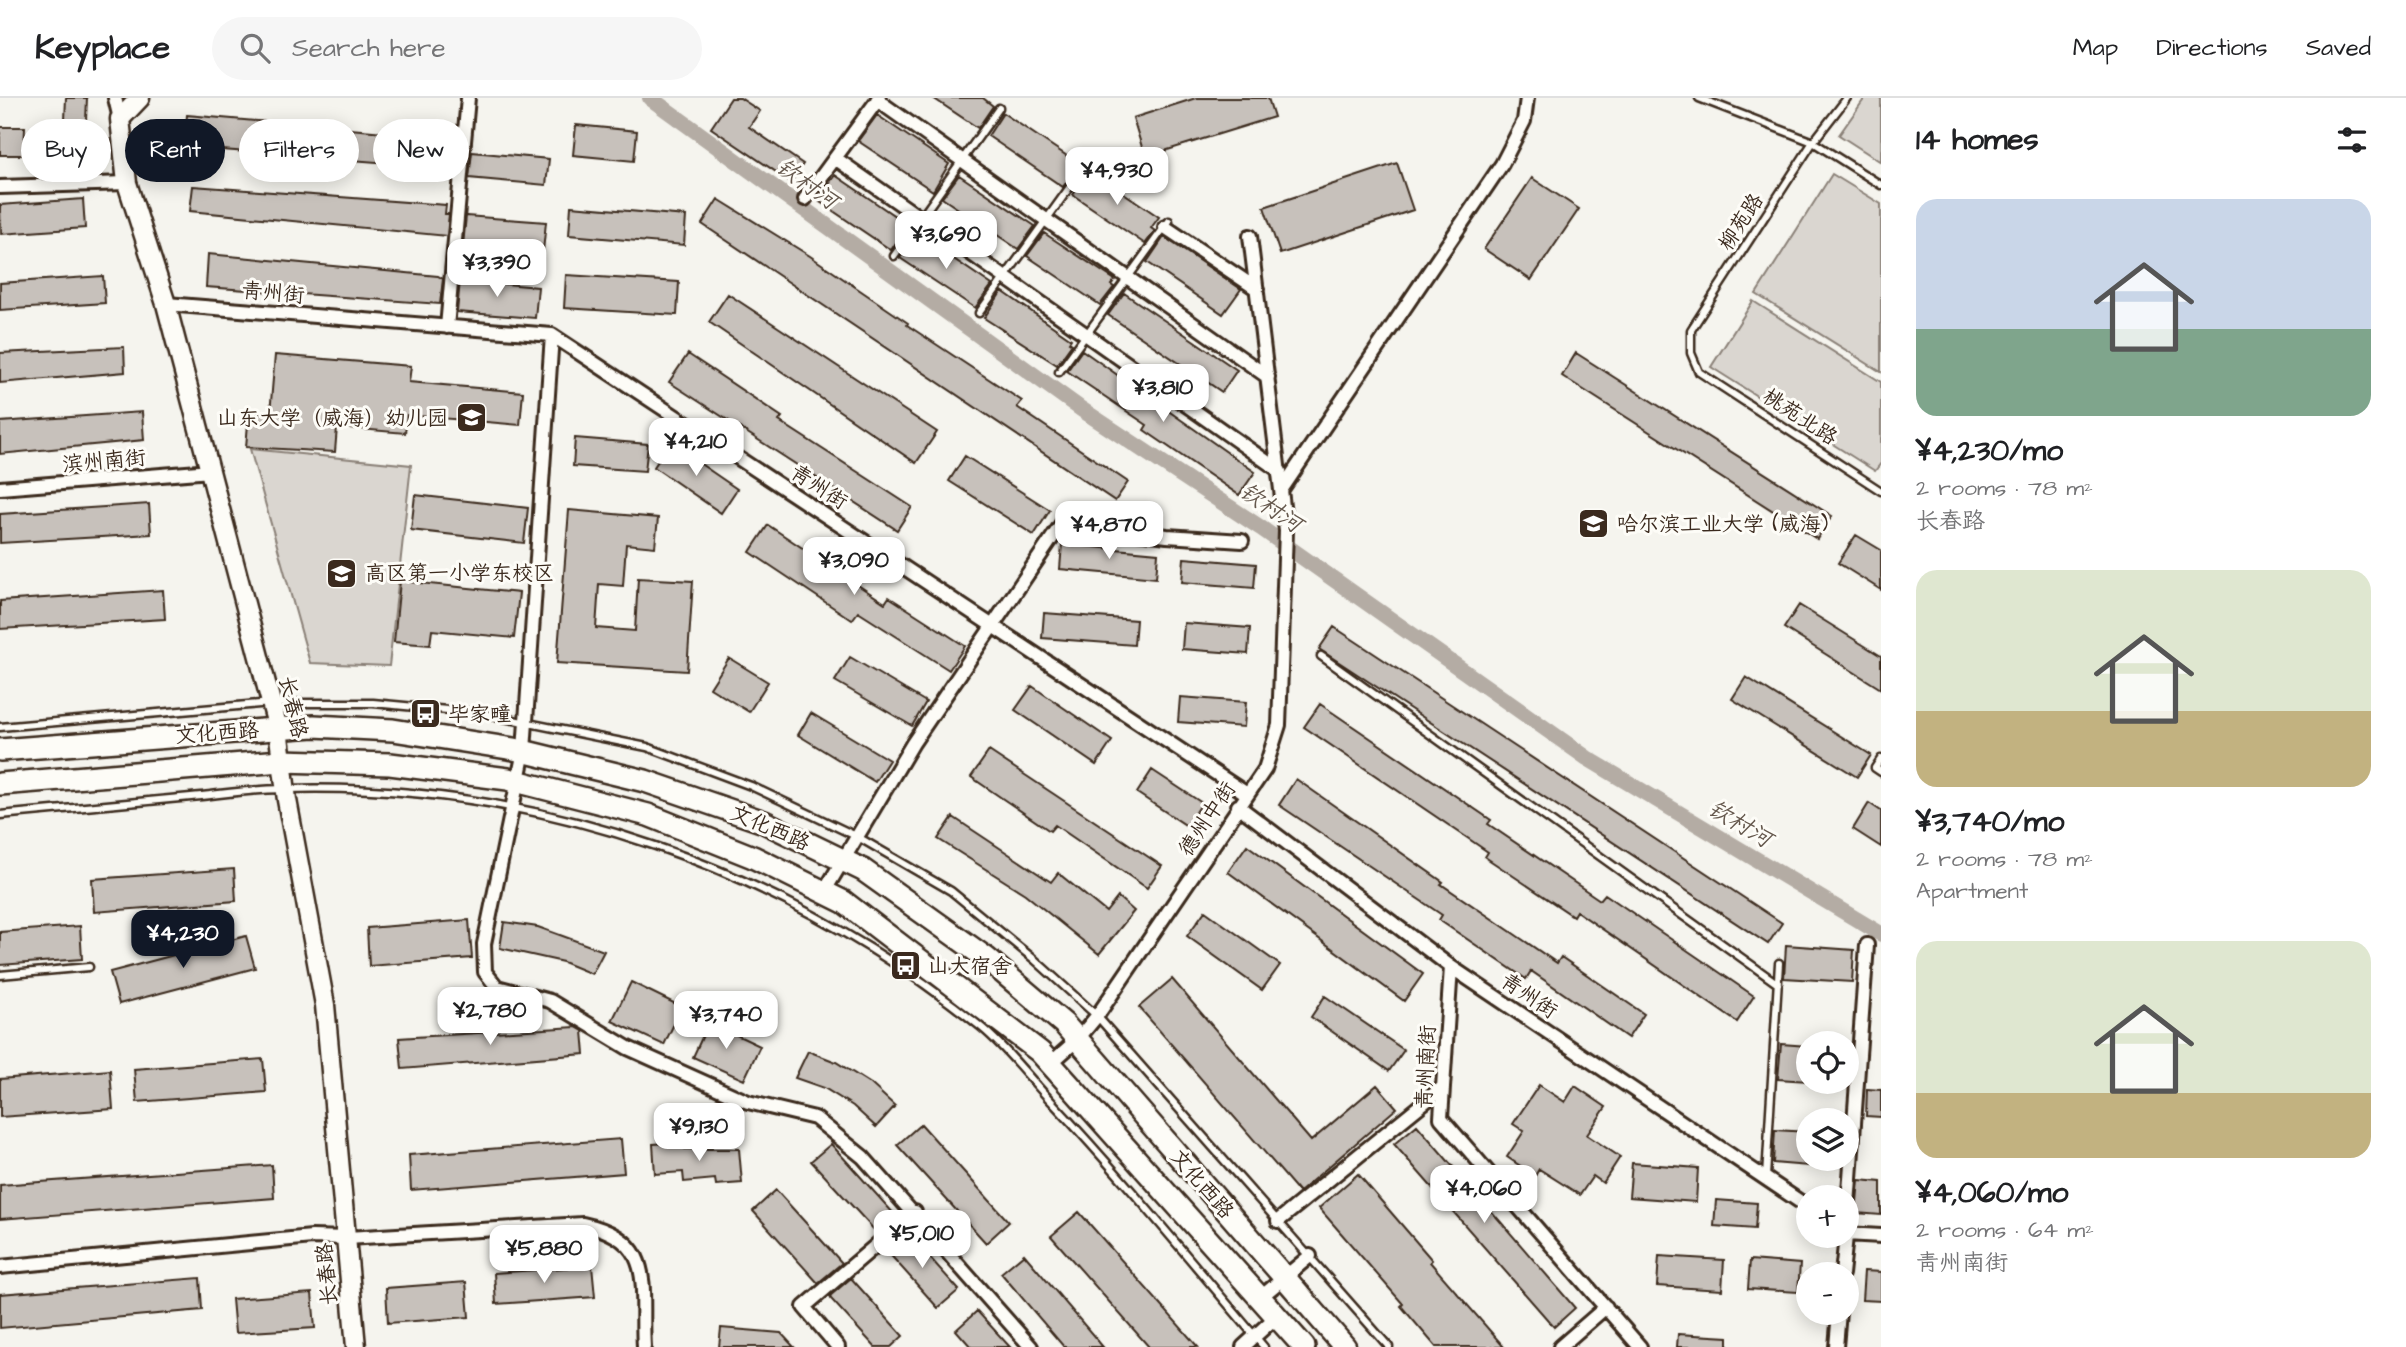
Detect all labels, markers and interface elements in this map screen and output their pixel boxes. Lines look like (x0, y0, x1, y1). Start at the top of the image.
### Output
search box (212, 17, 702, 80)
text: Keyplace (35, 25, 170, 71)
icon: search (236, 29, 274, 67)
text: Search here (292, 30, 445, 66)
text: Map (2073, 31, 2118, 65)
text: Directions (2156, 31, 2268, 65)
text: Saved (2306, 31, 2371, 65)
chip: Buy (21, 119, 111, 182)
chip: Rent (125, 119, 225, 182)
chip: Filters (239, 119, 359, 182)
chip: New (373, 119, 469, 182)
text: 14 homes (1916, 119, 2039, 161)
icon: filters (2333, 121, 2371, 159)
pin: ¥4,930 (1060, 148, 1174, 207)
water label: 钦村河 (770, 151, 848, 220)
text: ¥4,930 (1081, 154, 1153, 186)
street label: 柳苑路 (1712, 188, 1770, 256)
pin: ¥3,690 (889, 212, 1003, 271)
text: ¥3,690 (911, 218, 981, 250)
pin: ¥3,390 (440, 240, 554, 299)
icon: home (2081, 244, 2207, 370)
text: ¥3,390 (463, 246, 531, 278)
street label: 青州街 (240, 276, 306, 310)
pin: ¥3,810 (1106, 364, 1220, 424)
text: ¥3,810 (1133, 371, 1193, 403)
street label: 桃苑北路 (1757, 382, 1843, 452)
school or university icon: 山东大学（威海）幼儿园 (454, 401, 488, 435)
place label: 山东大学（威海）幼儿园 (217, 404, 448, 433)
pin: ¥4,210 (639, 418, 753, 478)
text: ¥4,210 (665, 425, 727, 457)
text: ¥4,230/mo (1916, 430, 2063, 472)
street label: 滨州南街 (61, 443, 147, 479)
street label: 青州街 (785, 458, 853, 516)
text: 2 rooms · 78 m² (1916, 472, 2093, 504)
water label: 钦村河 (1233, 475, 1312, 543)
pin: ¥4,870 (1052, 502, 1166, 561)
text: 长春路 (1916, 505, 1985, 537)
school or university icon: 哈尔滨工业大学 (威海) (1577, 507, 1611, 541)
text: ¥4,870 (1071, 508, 1147, 540)
place label: 哈尔滨工业大学 (威海) (1617, 510, 1828, 539)
pin: ¥3,090 (797, 538, 911, 597)
text: ¥3,090 (819, 544, 889, 576)
school or university icon: 高区第一小学东校区 (325, 556, 359, 590)
place label: 高区第一小学东校区 (365, 559, 554, 588)
icon: home (2081, 616, 2207, 742)
street label: 长春路 (272, 673, 314, 741)
bus stop icon: 毕家疃 (408, 697, 442, 731)
place label: 毕家疃 (448, 700, 511, 729)
street label: 文化西路 (174, 716, 260, 750)
street label: 德州中街 (1171, 776, 1243, 862)
water label: 钦村河 (1702, 793, 1781, 858)
street label: 文化西路 (726, 798, 814, 858)
text: ¥3,740/mo (1916, 801, 2064, 843)
text: 2 rooms · 78 m² (1916, 843, 2093, 875)
text: Apartment (1916, 875, 2028, 907)
pin: ¥4,230 (126, 910, 240, 970)
text: ¥4,230 (147, 917, 219, 949)
bus stop icon: 山大宿舍 (888, 949, 922, 983)
place label: 山大宿舍 (928, 952, 1012, 981)
street label: 青州街 (1495, 966, 1563, 1026)
icon: home (2081, 986, 2207, 1112)
pin: ¥2,780 (433, 988, 547, 1047)
pin: ¥3,740 (669, 992, 783, 1051)
text: ¥2,780 (453, 994, 527, 1026)
text: ¥3,740 (690, 998, 762, 1030)
street label: 青州南街 (1409, 1024, 1443, 1110)
map controls (1796, 1031, 1859, 1325)
button: locate (1796, 1031, 1859, 1094)
pin: ¥9,130 (642, 1104, 756, 1163)
button: layers (1796, 1108, 1859, 1171)
text: ¥9,130 (670, 1110, 728, 1142)
street label: 文化西路 (1164, 1143, 1240, 1225)
pin: ¥4,060 (1427, 1166, 1541, 1225)
text: ¥4,060 (1446, 1172, 1522, 1204)
text: ¥4,060/mo (1916, 1172, 2068, 1214)
button: + (1796, 1185, 1859, 1248)
pin: ¥5,010 (865, 1210, 979, 1270)
text: 2 rooms · 64 m² (1916, 1214, 2094, 1246)
text: ¥5,010 (890, 1217, 954, 1249)
pin: ¥5,880 (487, 1226, 601, 1285)
text: ¥5,880 (506, 1232, 583, 1264)
street label: 长春路 (310, 1241, 344, 1307)
text: 青州南街 (1916, 1247, 2008, 1279)
button: − (1796, 1262, 1859, 1325)

